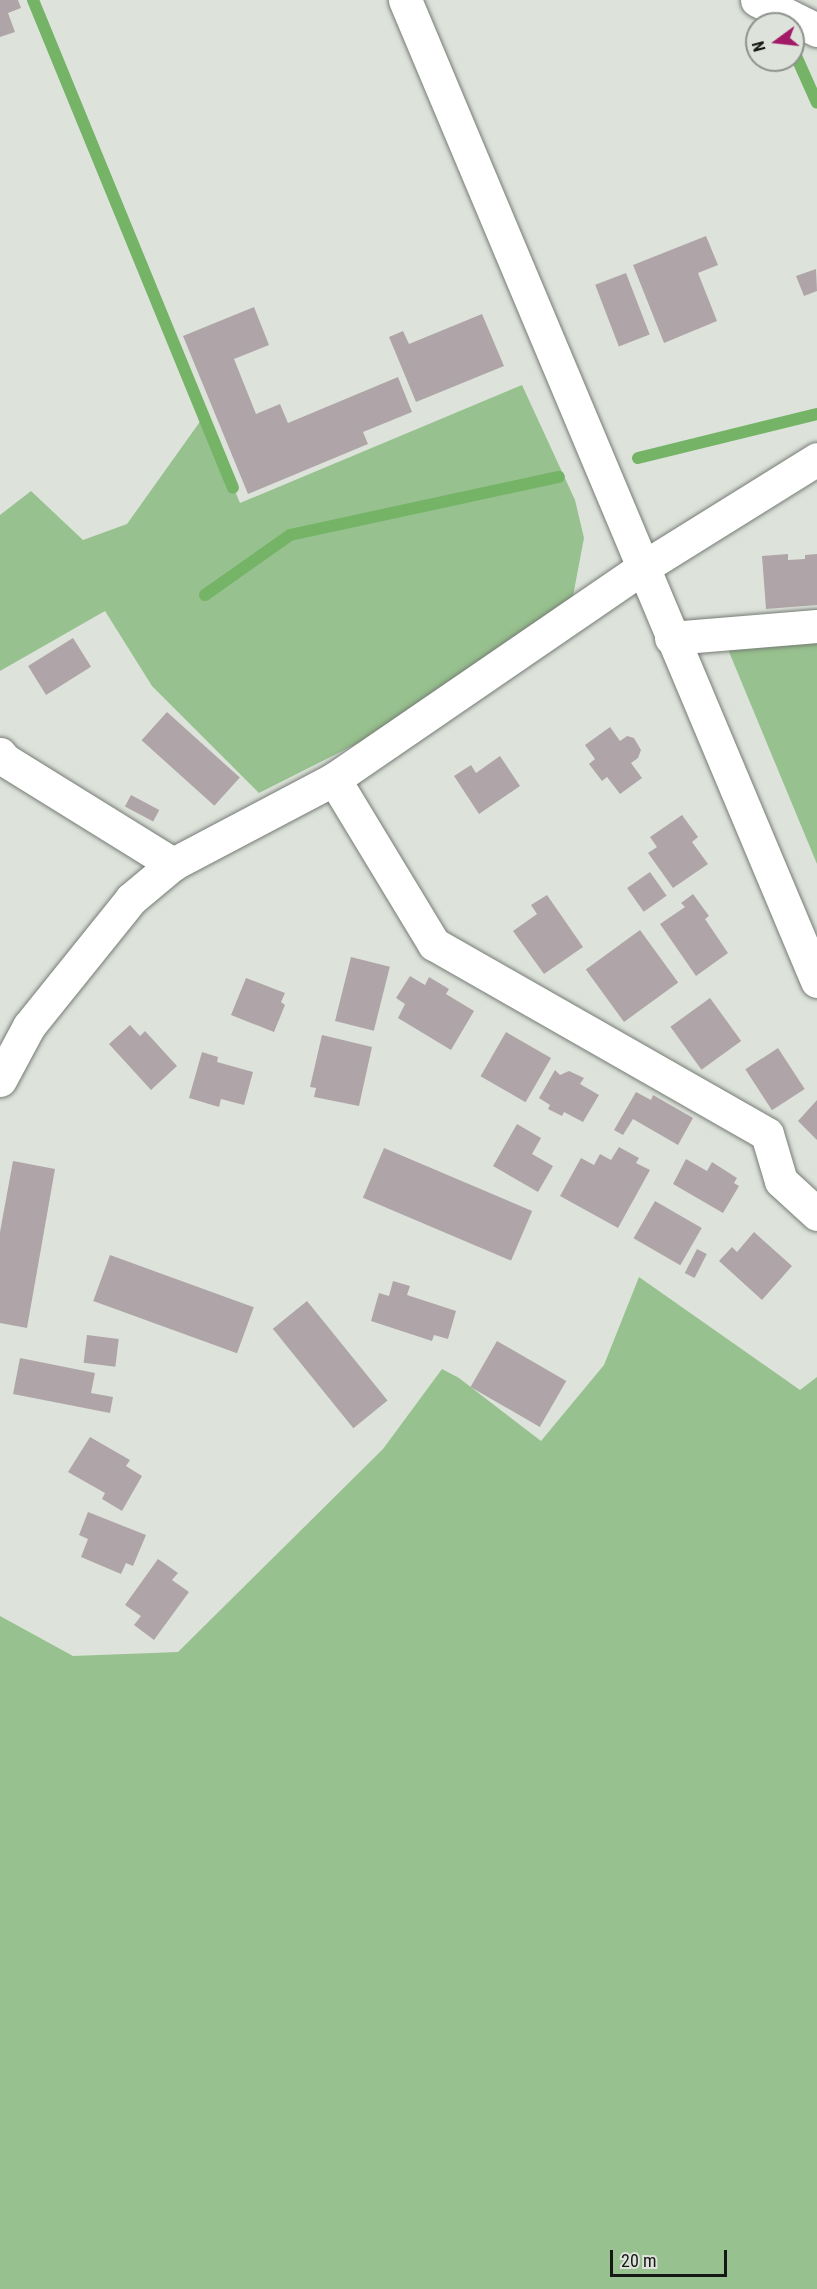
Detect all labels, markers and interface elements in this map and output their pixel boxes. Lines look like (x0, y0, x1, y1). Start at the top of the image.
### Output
north arrow (745, 12, 805, 72)
text: N (749, 39, 770, 53)
scale bar (613, 2238, 730, 2276)
text: 20 m (621, 2250, 656, 2271)

